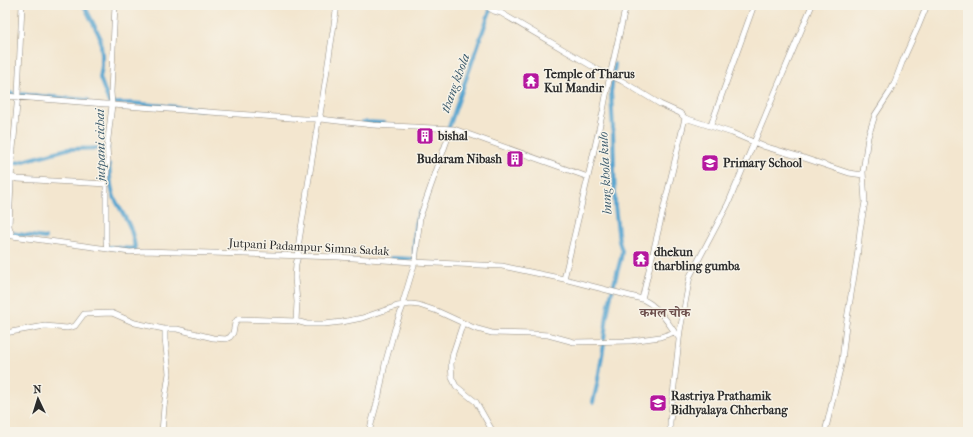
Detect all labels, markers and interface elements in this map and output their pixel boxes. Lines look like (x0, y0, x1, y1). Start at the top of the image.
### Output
water label: thang khola (437, 51, 473, 114)
place label: Temple of Tharus Kul Mandir (543, 67, 635, 95)
temple icon: Temple of Tharus Kul Mandir (521, 71, 541, 91)
water label: jutpani cichai (92, 107, 108, 185)
building icon: bishal (415, 126, 435, 146)
place label: bishal (437, 129, 468, 143)
water label: bung khola kulo (595, 131, 615, 215)
building icon: Budaram Nibash (505, 149, 525, 169)
place label: Budaram Nibash (417, 152, 502, 166)
school or university icon: Primary School (700, 153, 720, 173)
place label: Primary School (723, 156, 803, 171)
street label: Jutpani Padampur Simna Sadak (227, 236, 391, 258)
place label: dhekun tharbling gumba (653, 245, 740, 274)
temple icon: dhekun tharbling gumba (631, 249, 651, 269)
district label: कमल चोक (639, 305, 692, 320)
north arrow (18, 379, 58, 419)
text: N (33, 383, 43, 396)
place label: Rastriya Prathamik Bidhyalaya Chherbang (671, 389, 788, 418)
school or university icon: Rastriya Prathamik Bidhyalaya Chherbang (648, 393, 668, 413)

